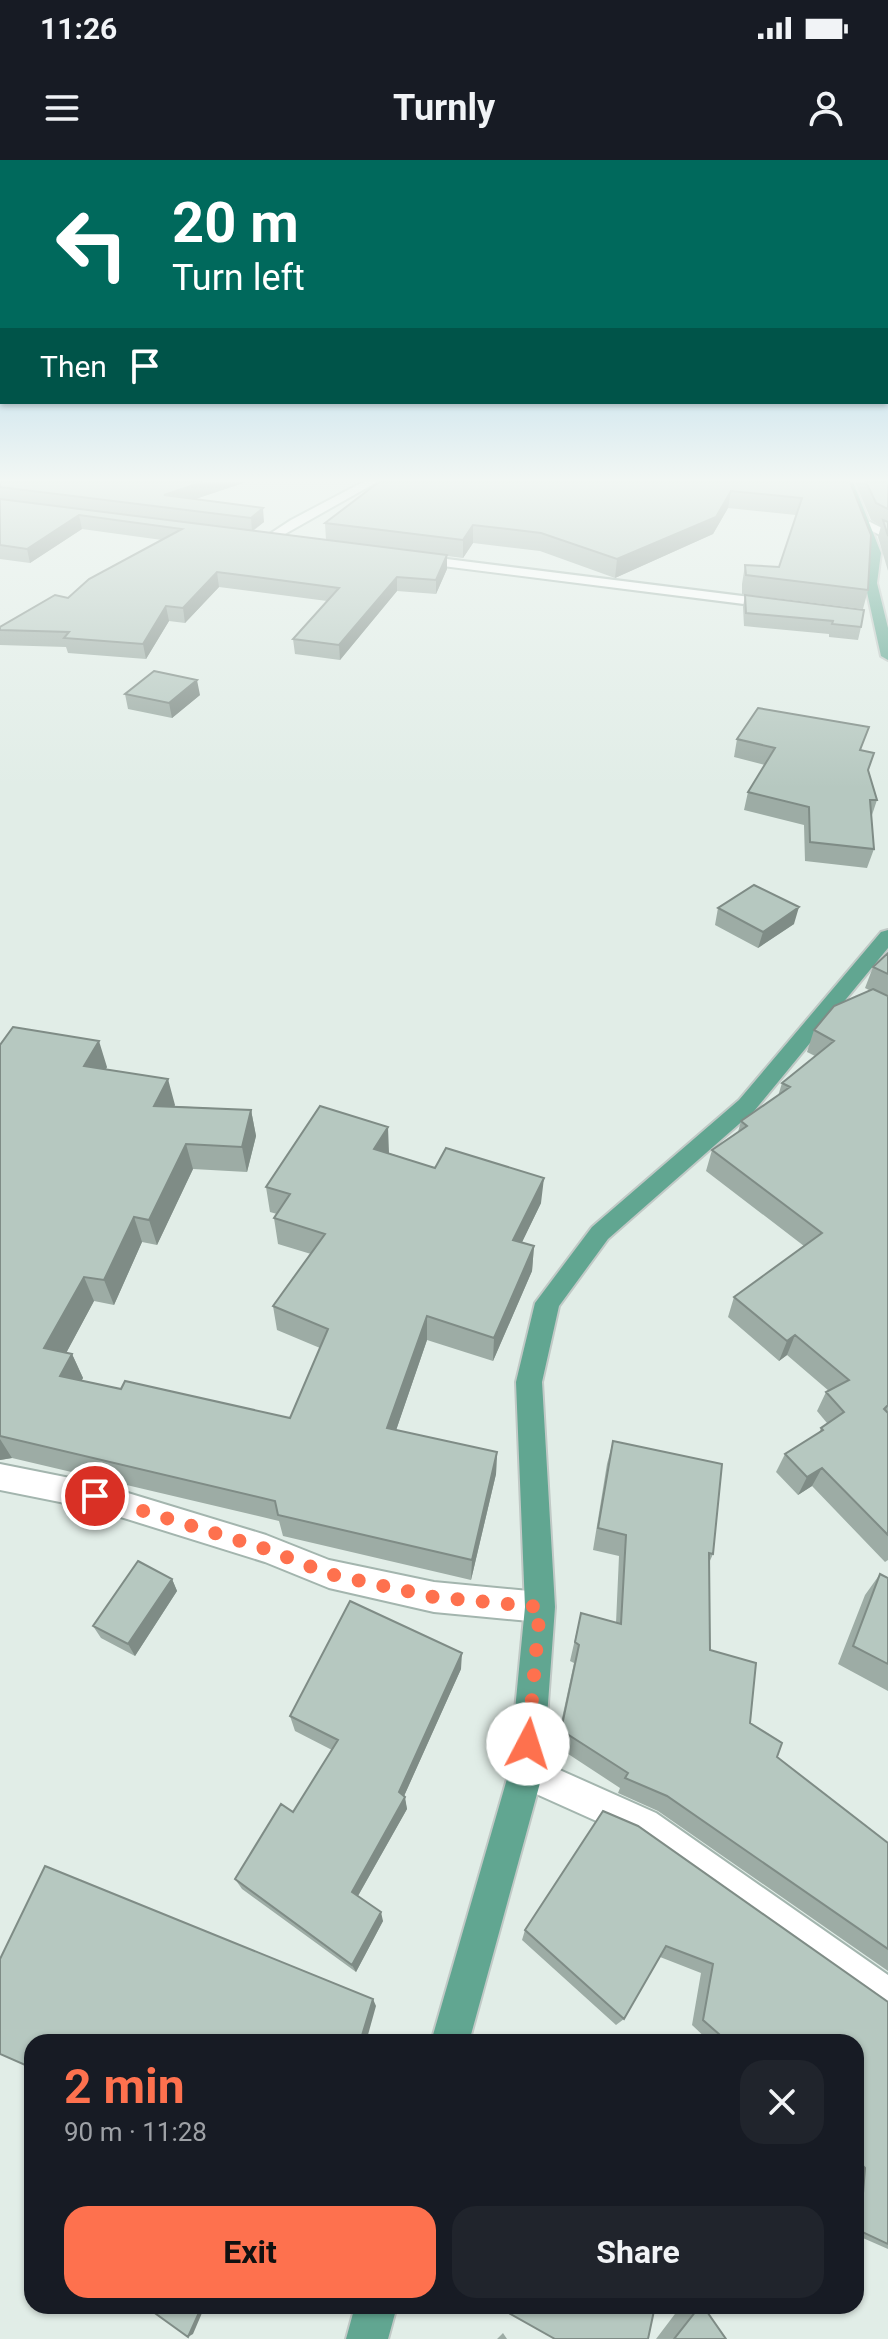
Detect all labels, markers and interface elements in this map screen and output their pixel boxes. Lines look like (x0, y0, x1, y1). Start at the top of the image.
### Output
text: 11:26 (40, 11, 117, 46)
icon: menu (40, 86, 84, 130)
icon: person (804, 86, 848, 130)
text: Turnly (393, 87, 495, 129)
text: 20 m (172, 190, 299, 256)
icon: left (40, 192, 144, 296)
text: Turn left (172, 257, 305, 299)
icon: arrive (123, 344, 167, 388)
text: Then (40, 349, 107, 384)
pin (61, 1462, 129, 1530)
icon: arrive (73, 1474, 117, 1518)
position arrow (486, 1702, 570, 1786)
text: 2 min (64, 2058, 185, 2115)
button: close (740, 2060, 824, 2144)
text: 90 m · 11:28 (64, 2117, 207, 2147)
button: Exit (64, 2206, 436, 2298)
button: Share (452, 2206, 824, 2298)

